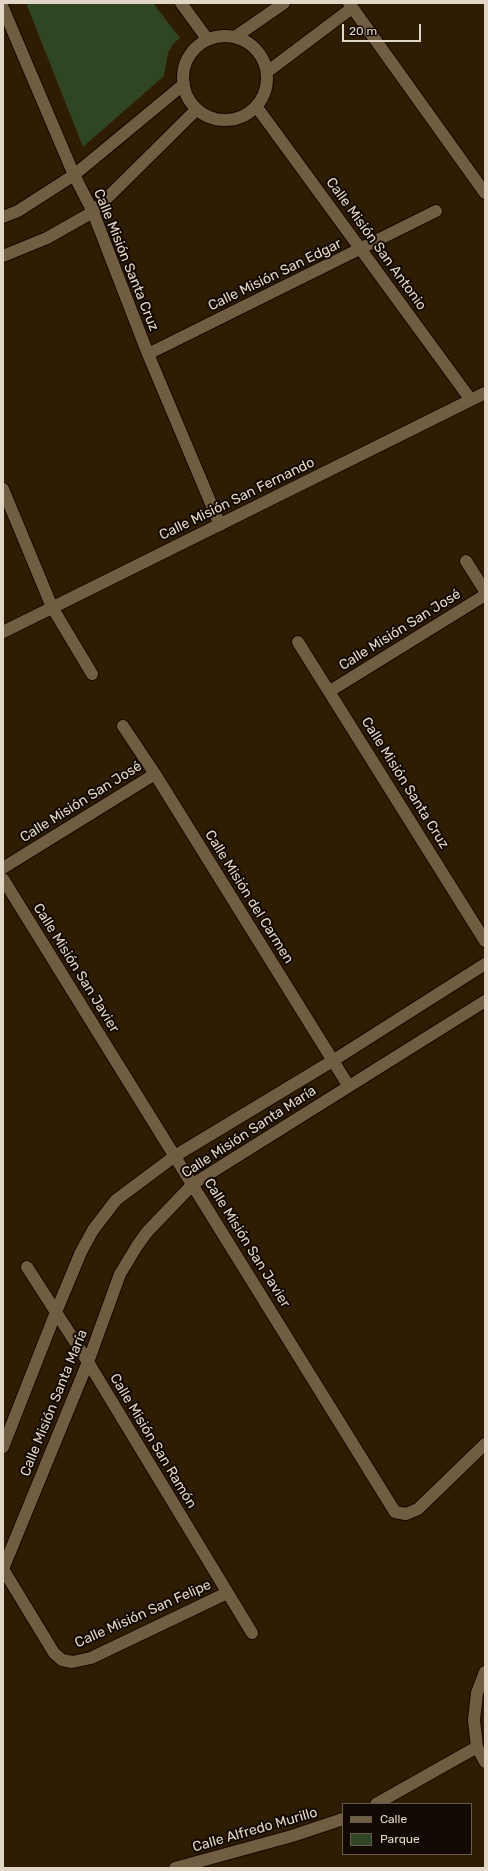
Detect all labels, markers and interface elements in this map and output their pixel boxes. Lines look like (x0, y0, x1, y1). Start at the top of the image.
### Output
scale bar (344, 16, 423, 42)
text: 20 m (349, 24, 377, 38)
street label: Calle Misión San Antonio (322, 174, 430, 314)
street label: Calle Misión Santa Cruz (90, 187, 162, 333)
street label: Calle Misión San Edgar (205, 235, 345, 315)
street label: Calle Misión San Fernando (157, 454, 317, 544)
street label: Calle Misión San José (336, 586, 464, 674)
street label: Calle Misión Santa Cruz (358, 714, 452, 852)
street label: Calle Misión San José (17, 758, 145, 846)
street label: Calle Misión del Carmen (201, 827, 297, 967)
street label: Calle Misión San Javier (29, 900, 123, 1036)
street label: Calle Misión Santa María (179, 1082, 319, 1182)
street label: Calle Misión San Javier (200, 1175, 294, 1311)
street label: Calle Misión Santa María (17, 1327, 91, 1479)
street label: Calle Misión San Ramón (106, 1371, 200, 1511)
street label: Calle Misión San Felipe (72, 1576, 214, 1652)
legend (342, 1803, 472, 1855)
street label: Calle Alfredo Murillo (191, 1804, 319, 1856)
text: Calle (380, 1812, 407, 1826)
text: Parque (380, 1832, 420, 1846)

